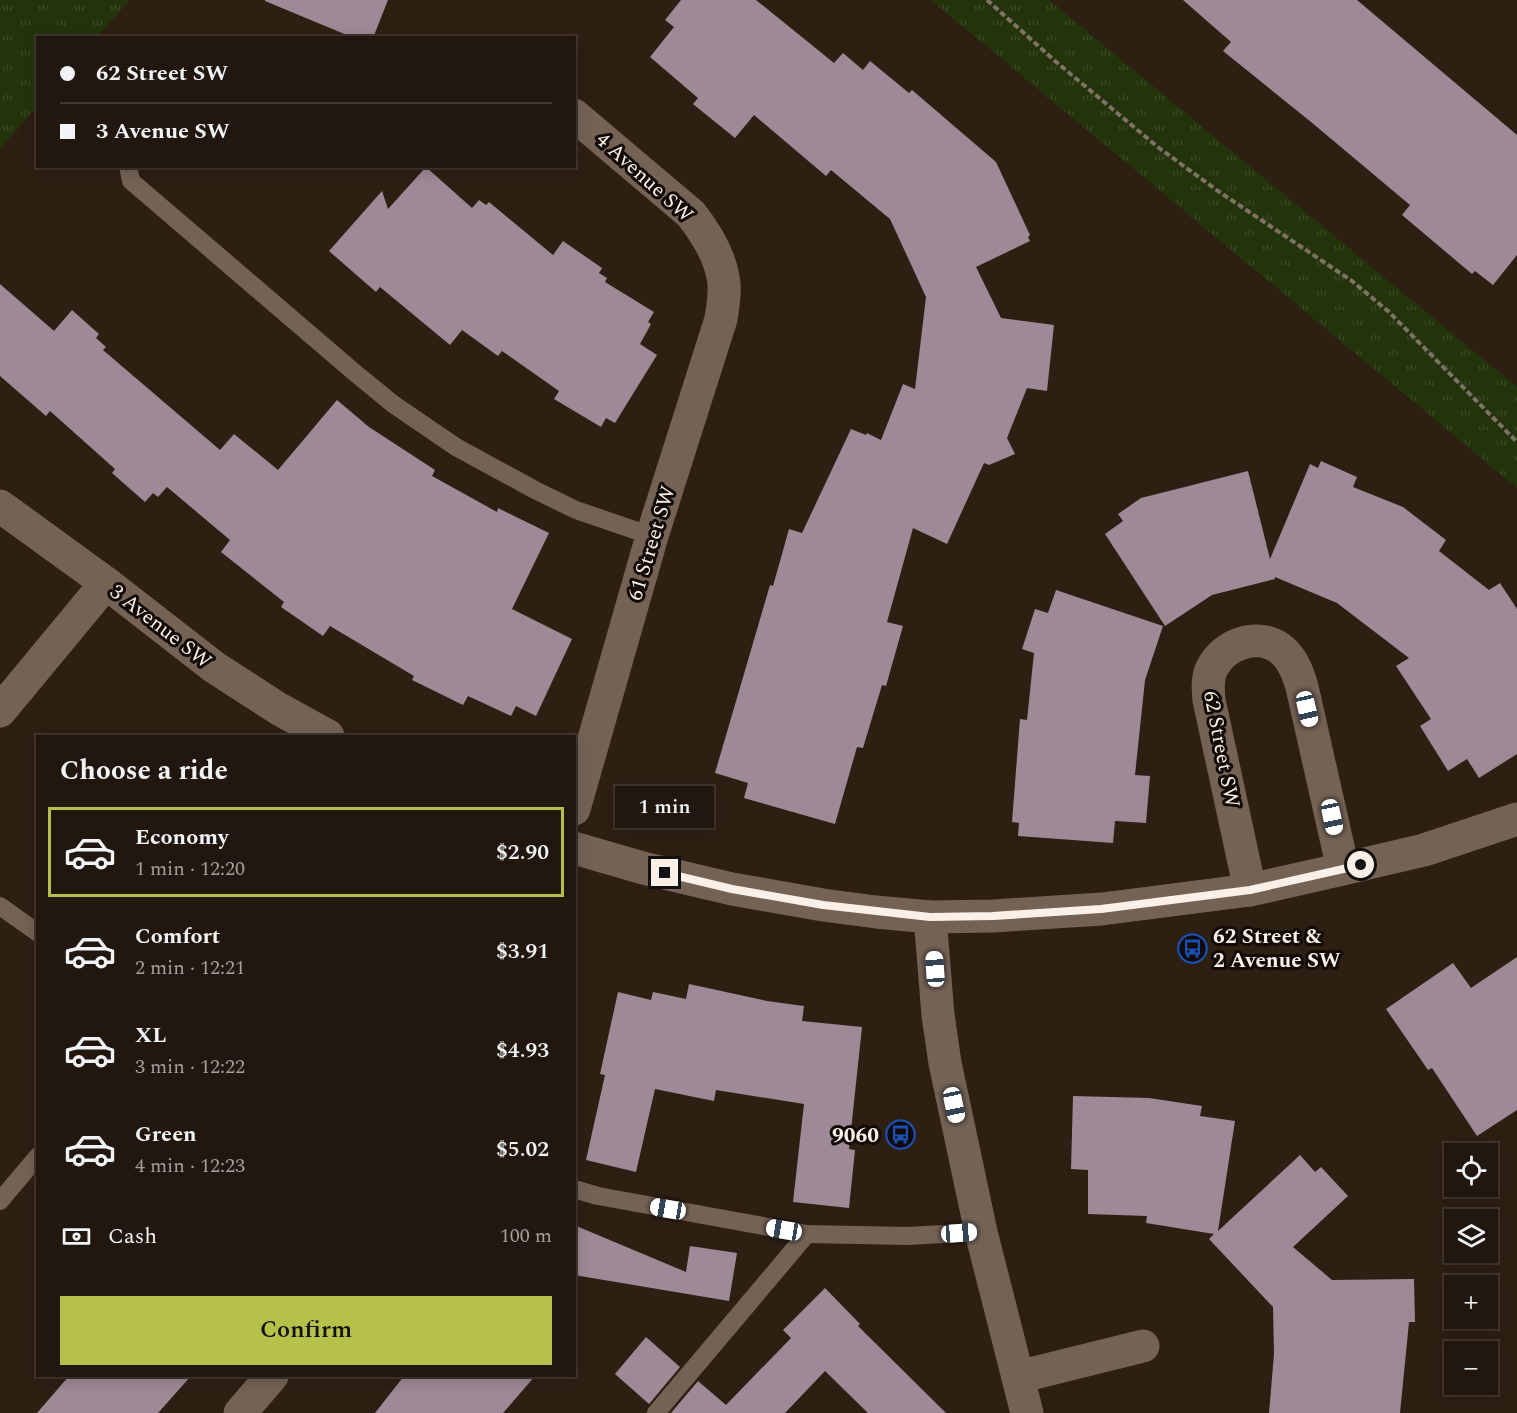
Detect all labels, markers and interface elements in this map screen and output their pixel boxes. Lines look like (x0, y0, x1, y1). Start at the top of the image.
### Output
text: 62 Street SW (96, 57, 228, 90)
text: 3 Avenue SW (96, 115, 230, 148)
street label: 4 Avenue SW (588, 125, 701, 231)
street label: 61 Street SW (619, 482, 685, 605)
street label: 3 Avenue SW (102, 577, 219, 677)
street label: 62 Street SW (1194, 688, 1248, 811)
car (1294, 689, 1320, 729)
text: Choose a ride (60, 750, 228, 792)
callout: 1 min (616, 786, 714, 828)
text: 1 min (639, 792, 690, 822)
car (1319, 798, 1345, 836)
text: Economy (135, 821, 228, 854)
icon: car (63, 825, 117, 879)
text: $2.90 (496, 836, 549, 869)
route start (1347, 851, 1374, 878)
text: 1 min · 12:20 (135, 854, 245, 884)
route end (651, 859, 678, 886)
text: Comfort (135, 920, 220, 953)
place label: 62 Street & 2 Avenue SW (1213, 921, 1341, 977)
icon: car (63, 924, 117, 978)
bus stop icon: 62 Street & 2 Avenue SW (1176, 932, 1208, 964)
text: $3.91 (496, 935, 549, 968)
car (925, 950, 945, 988)
text: 2 min · 12:21 (135, 953, 245, 983)
text: XL (135, 1019, 166, 1052)
icon: car (63, 1023, 117, 1077)
text: $4.93 (496, 1034, 549, 1067)
text: 3 min · 12:22 (135, 1052, 245, 1082)
car (941, 1086, 967, 1124)
text: Green (135, 1118, 197, 1151)
bus stop icon: 9060 (884, 1119, 916, 1151)
place label: 9060 (832, 1120, 879, 1152)
icon: car (63, 1122, 117, 1176)
text: $5.02 (496, 1133, 549, 1166)
map controls (1444, 1143, 1498, 1395)
button: locate (1444, 1143, 1498, 1197)
text: 4 min · 12:23 (135, 1151, 245, 1181)
car (649, 1197, 687, 1221)
button: layers (1444, 1209, 1498, 1263)
car (765, 1218, 803, 1242)
icon: cash (60, 1220, 93, 1253)
text: Cash (108, 1220, 157, 1253)
text: 100 m (500, 1221, 552, 1251)
car (940, 1223, 978, 1243)
button: + (1444, 1275, 1498, 1329)
button: Confirm (60, 1296, 552, 1365)
button: − (1444, 1341, 1498, 1395)

